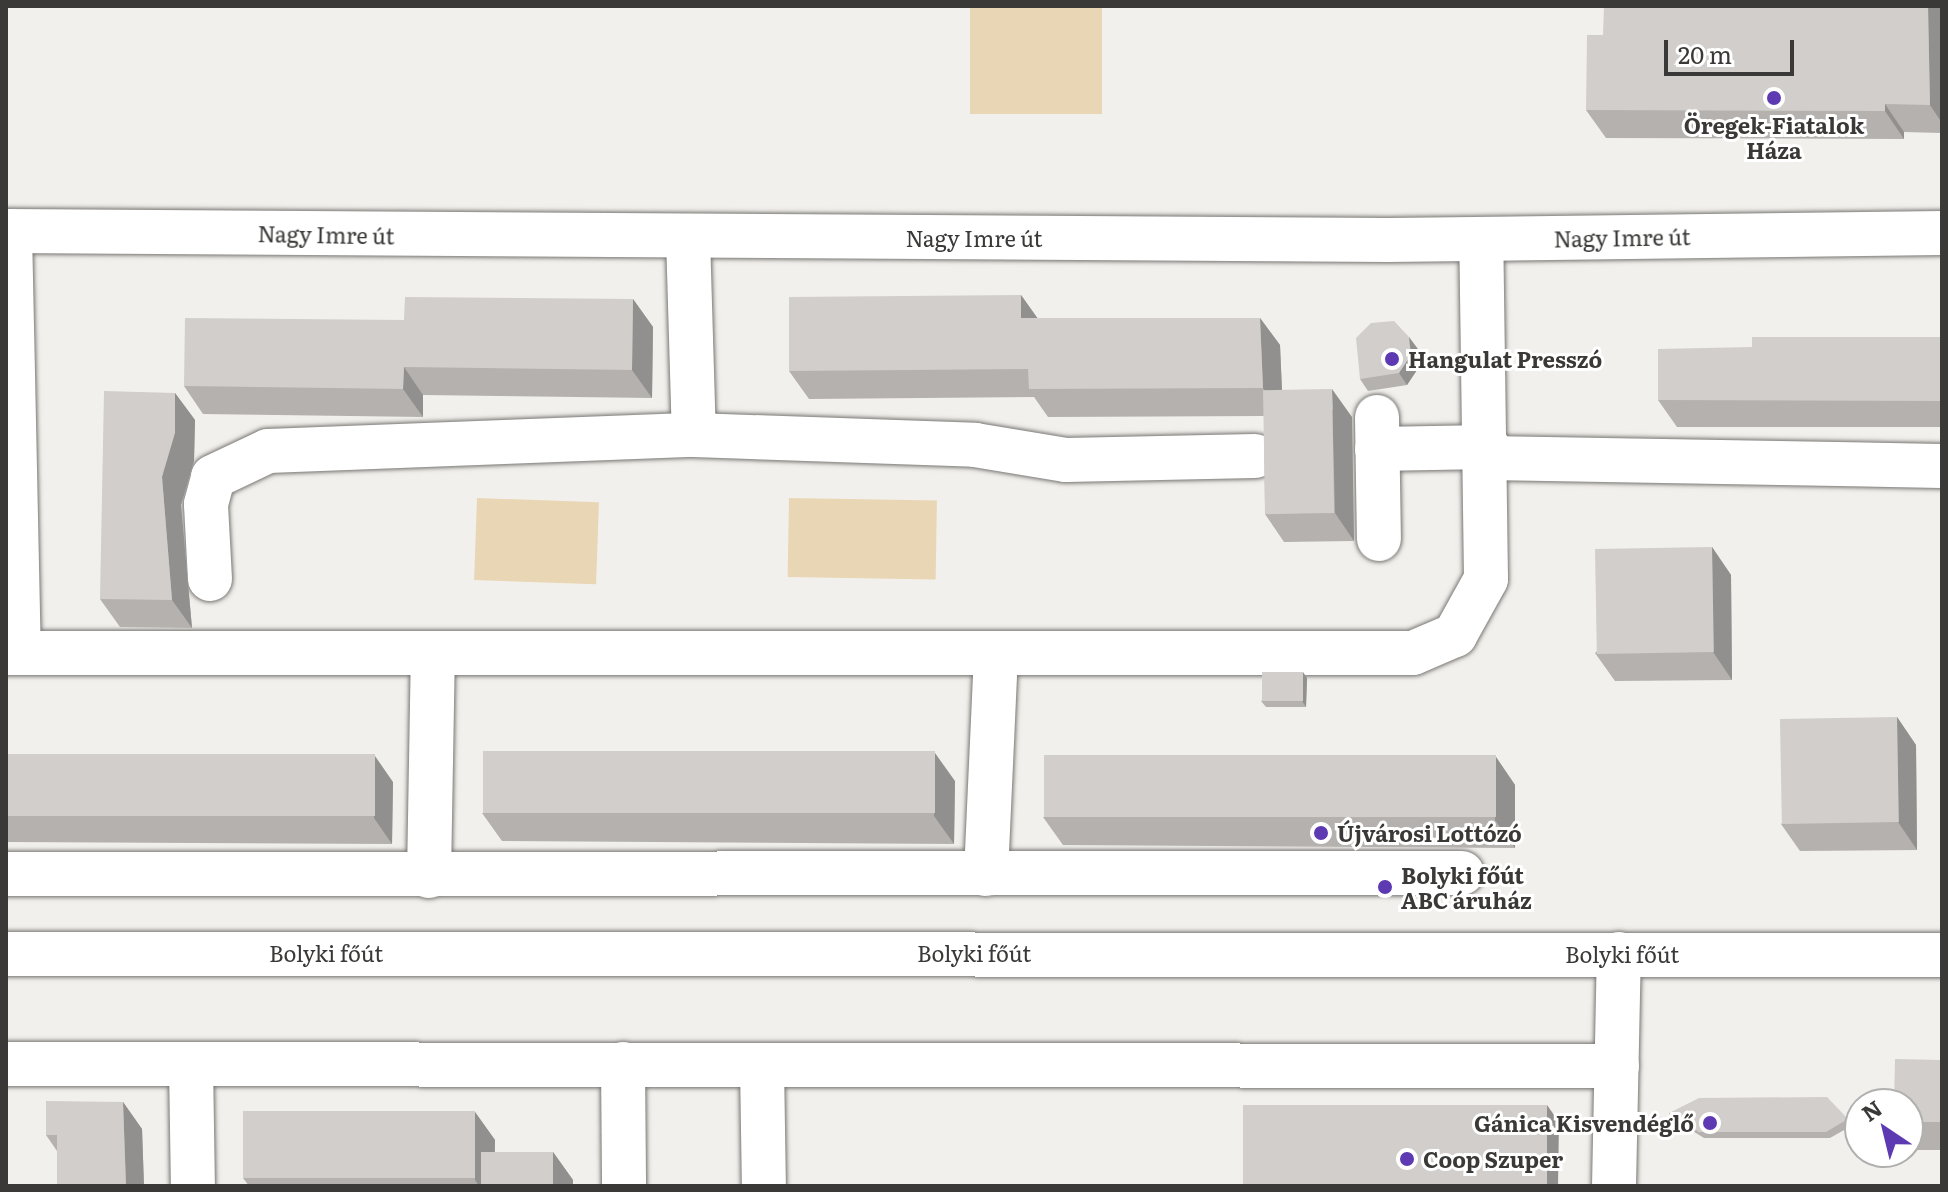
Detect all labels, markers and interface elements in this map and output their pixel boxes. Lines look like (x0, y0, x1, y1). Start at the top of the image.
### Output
scale bar (1668, 24, 1798, 74)
text: 20 m (1678, 36, 1732, 71)
marker: Öregek-Fiatalok Háza (1765, 89, 1783, 107)
place label: Öregek-Fiatalok Háza (1684, 111, 1864, 162)
street label: Nagy Imre út (257, 220, 395, 248)
street label: Nagy Imre út (1553, 223, 1691, 251)
street label: Nagy Imre út (906, 225, 1042, 251)
place label: Hangulat Presszó (1408, 346, 1602, 372)
marker: Hangulat Presszó (1383, 350, 1401, 368)
place label: Újvárosi Lottózó (1337, 820, 1522, 846)
marker: Újvárosi Lottózó (1312, 824, 1330, 842)
place label: Bolyki főút ABC áruház (1401, 861, 1532, 912)
marker: Bolyki főút ABC áruház (1376, 878, 1394, 896)
street label: Bolyki főút (269, 940, 383, 966)
street label: Bolyki főút (917, 940, 1031, 966)
street label: Bolyki főút (1565, 941, 1679, 967)
north arrow (1844, 1088, 1924, 1168)
text: N (1854, 1091, 1888, 1128)
place label: Gánica Kisvendéglő (1474, 1110, 1694, 1136)
marker: Gánica Kisvendéglő (1701, 1114, 1719, 1132)
place label: Coop Szuper (1423, 1146, 1563, 1172)
marker: Coop Szuper (1398, 1150, 1416, 1168)

